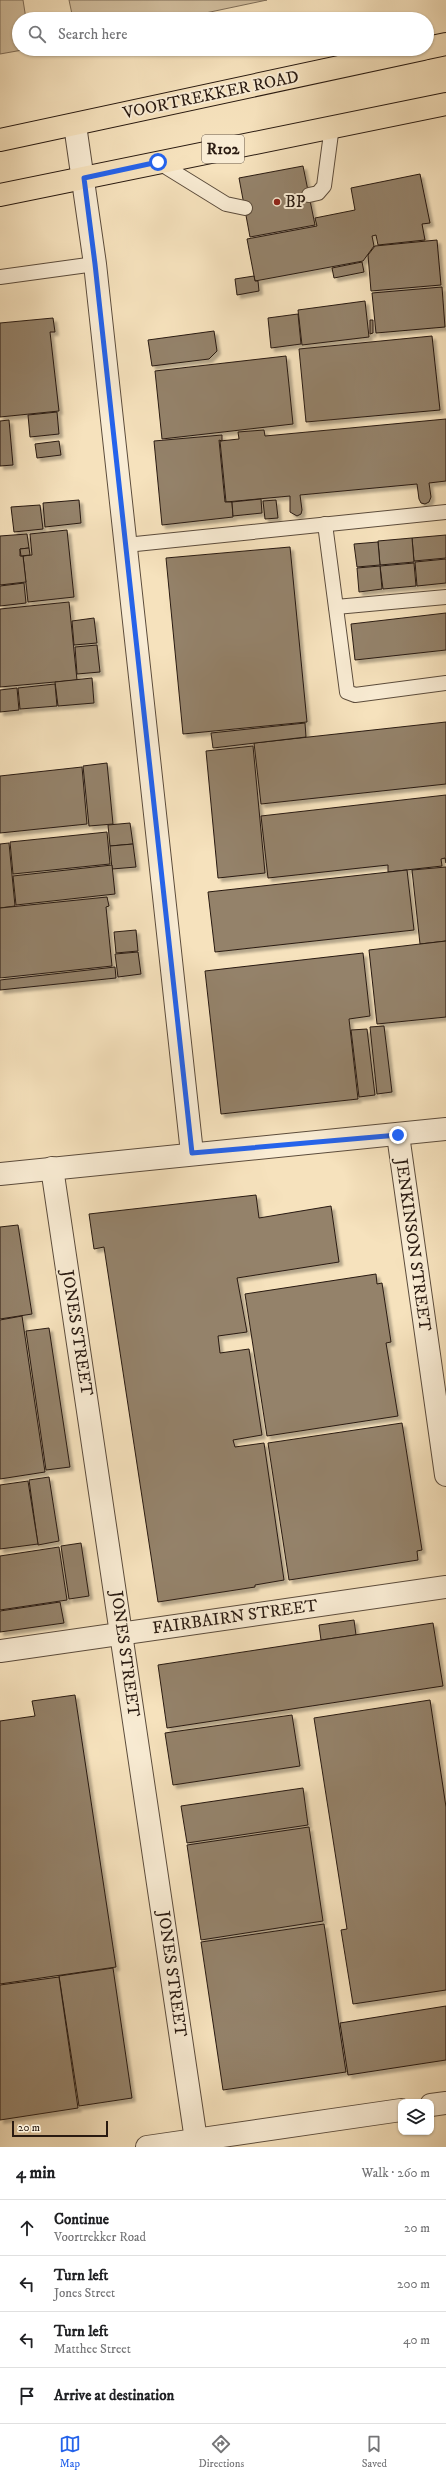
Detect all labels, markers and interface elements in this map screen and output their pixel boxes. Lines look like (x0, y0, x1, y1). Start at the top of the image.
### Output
search box (12, 12, 434, 56)
icon: search (26, 23, 48, 45)
text: Search here (58, 25, 127, 44)
street label: VOORTREKKER ROAD (120, 66, 301, 125)
road number: R102 (202, 135, 244, 163)
route start (149, 153, 167, 171)
place label: BP (285, 191, 306, 213)
marker: BP (272, 197, 282, 207)
route end (389, 1126, 407, 1144)
street label: JENKINSON STREET (390, 1155, 436, 1333)
street label: JONES STREET (56, 1267, 98, 1398)
street label: JONES STREET (105, 1588, 145, 1719)
street label: FAIRBAIRN STREET (151, 1594, 319, 1639)
street label: JONES STREET (152, 1908, 192, 2039)
map controls (398, 2099, 434, 2135)
button: layers (398, 2099, 434, 2135)
scale bar (12, 2119, 108, 2138)
text: 20 m (18, 2121, 40, 2135)
text: 4 min (16, 2162, 55, 2184)
text: Walk · 260 m (362, 2165, 430, 2181)
text: Continue (54, 2210, 109, 2229)
icon: ahead (16, 2217, 38, 2239)
text: 20 m (404, 2220, 430, 2236)
text: Voortrekker Road (54, 2229, 146, 2245)
text: Turn left (54, 2266, 108, 2285)
icon: left (16, 2273, 38, 2295)
text: 200 m (397, 2276, 430, 2292)
text: Jones Street (54, 2285, 115, 2301)
text: Turn left (54, 2322, 108, 2341)
icon: left (16, 2329, 38, 2351)
text: 40 m (403, 2332, 430, 2348)
text: Matthee Street (54, 2341, 131, 2357)
icon: arrive (16, 2385, 38, 2407)
text: Arrive at destination (54, 2386, 174, 2405)
tab: Map (59, 2433, 81, 2471)
tab: Directions (199, 2433, 244, 2471)
tab: Saved (362, 2433, 387, 2471)

